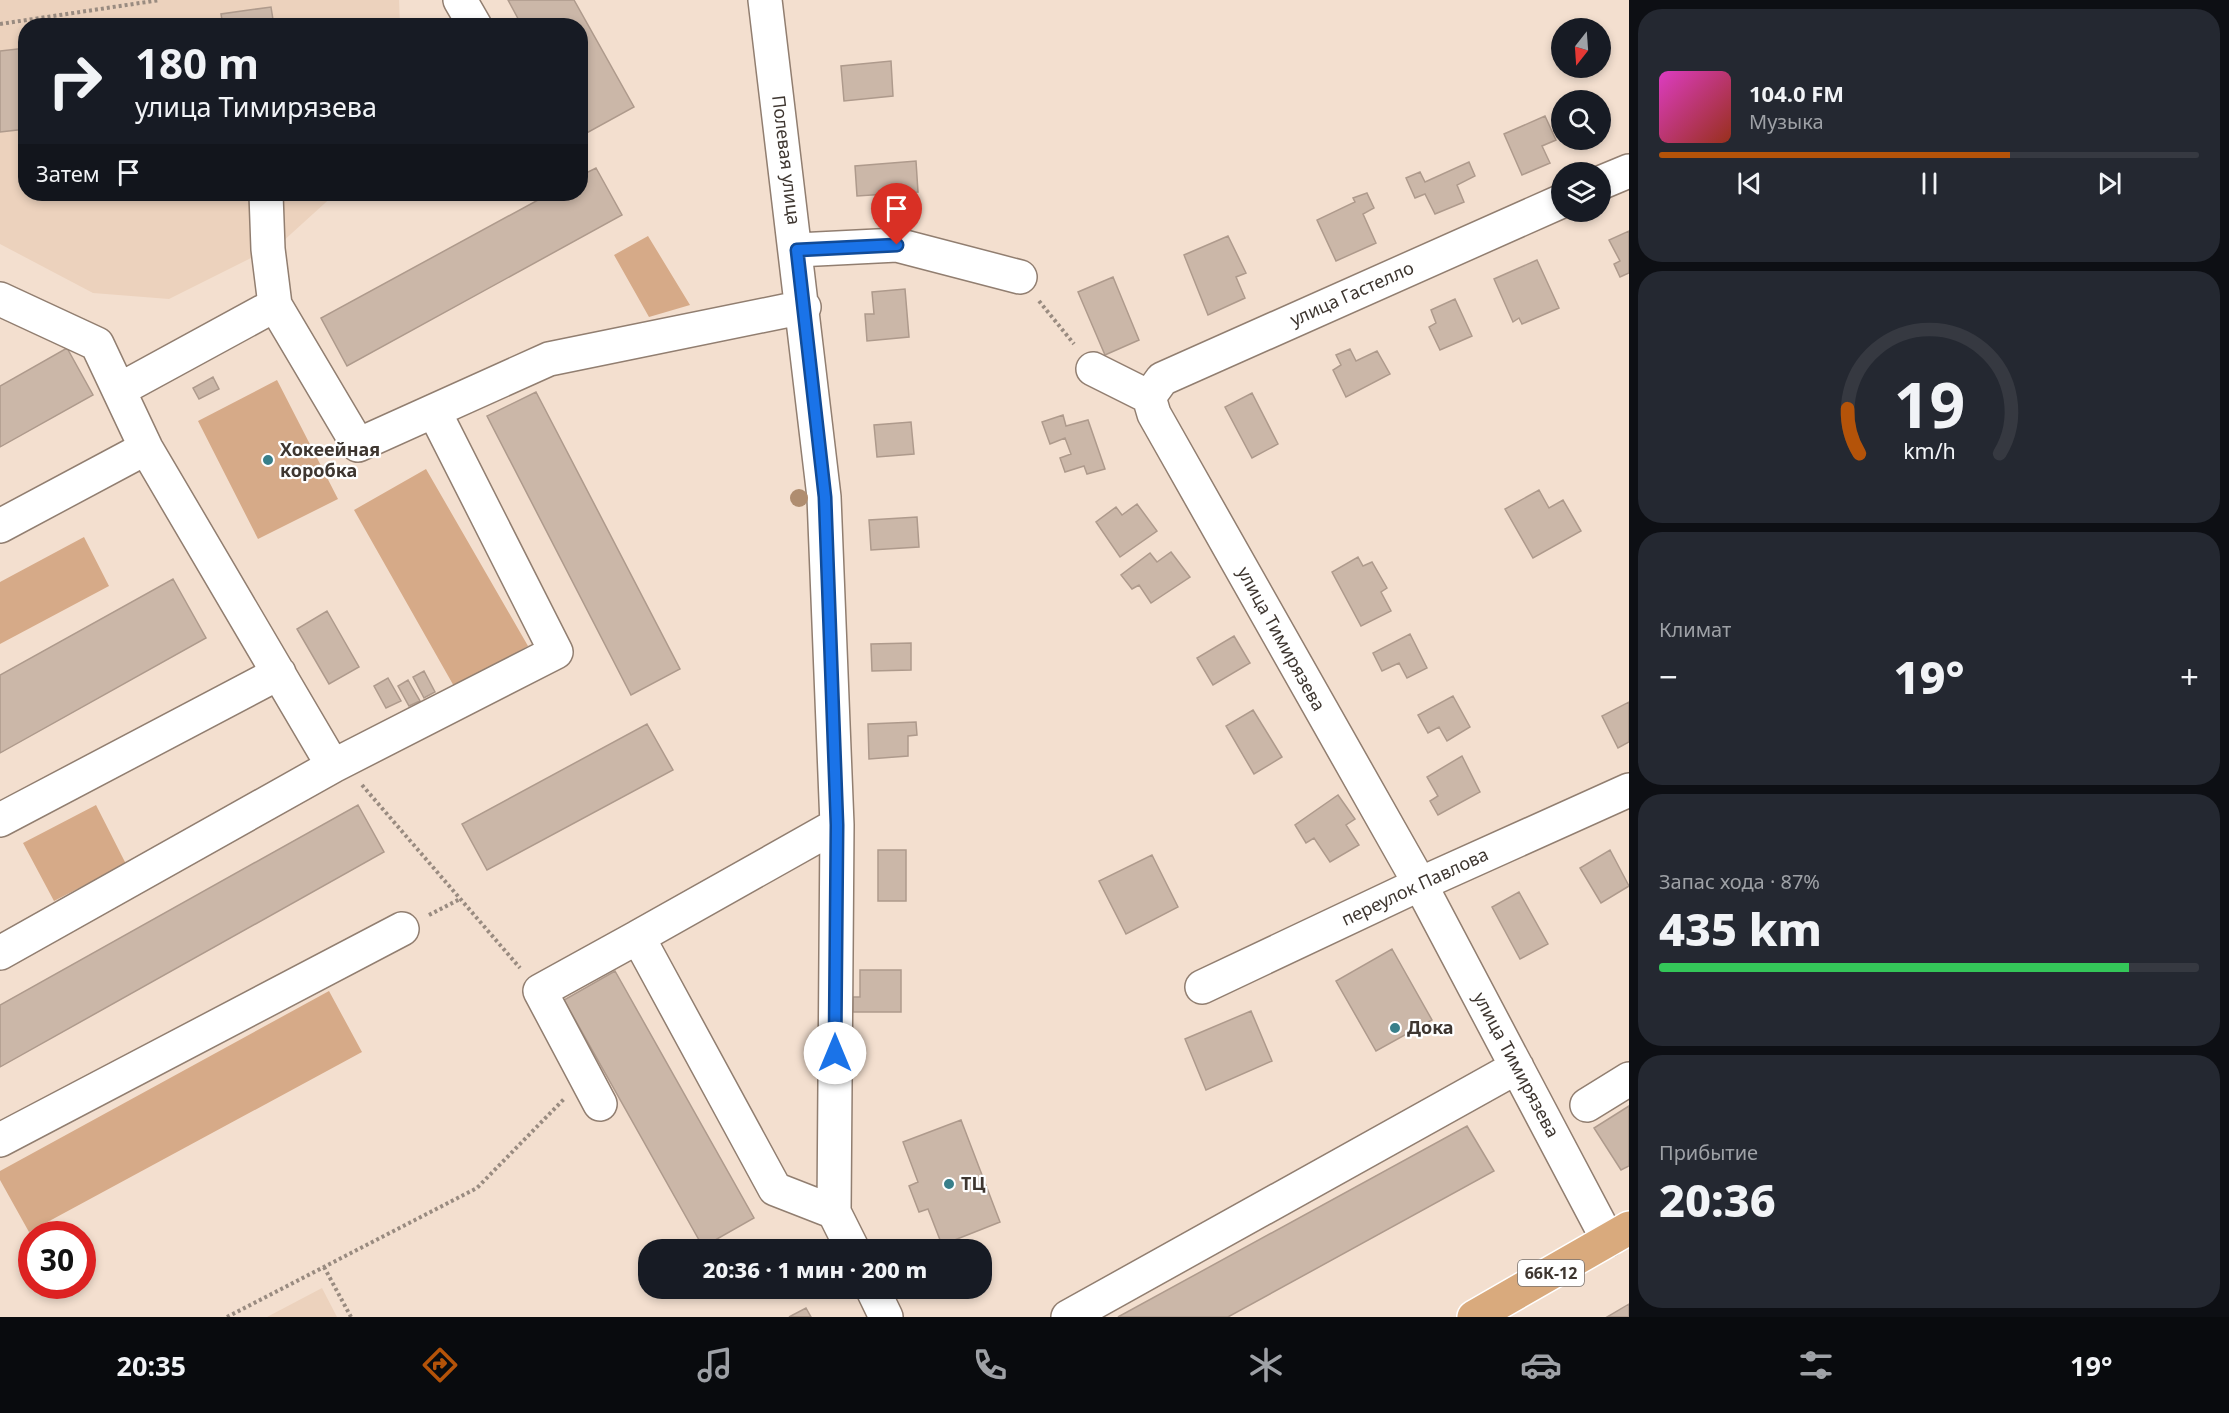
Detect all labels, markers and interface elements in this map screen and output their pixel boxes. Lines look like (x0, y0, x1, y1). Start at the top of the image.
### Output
north arrow (1551, 18, 1611, 78)
map controls (1551, 18, 1611, 222)
text: 180 m (135, 34, 259, 91)
icon: right (36, 42, 114, 120)
text: 104.0 FM (1749, 78, 1844, 108)
text: улица Тимирязева (135, 88, 377, 125)
button: search (1551, 90, 1611, 150)
street label: Полевая улица (767, 94, 807, 226)
text: Музыка (1749, 108, 1824, 135)
icon: arrive (112, 156, 145, 189)
text: Затем (36, 158, 100, 188)
button: layers (1551, 162, 1611, 222)
icon: previous (1733, 167, 1766, 200)
icon: pause (1913, 167, 1946, 200)
icon: next (2093, 167, 2126, 200)
pin (871, 183, 922, 245)
icon: arrive (880, 192, 913, 225)
street label: улица Гастелло (1286, 255, 1417, 331)
text: 19 (1893, 361, 1965, 446)
text: km/h (1903, 436, 1955, 465)
place label: Хокеейная коробка (280, 437, 380, 482)
marker: Хокеейная коробка (261, 453, 275, 467)
street label: улица Тимирязева (1232, 562, 1331, 715)
text: Климат (1659, 616, 1731, 643)
text: 19° (1893, 646, 1965, 707)
text: − (1659, 654, 1678, 699)
text: + (2180, 654, 2199, 699)
street label: переулок Павлова (1337, 841, 1492, 931)
text: Запас хода · 87% (1659, 868, 1820, 895)
text: 435 km (1659, 898, 1822, 959)
street label: улица Тимирязева (1468, 988, 1565, 1141)
place label: Дока (1407, 1015, 1454, 1039)
position arrow (803, 1021, 867, 1085)
marker: Дока (1388, 1021, 1402, 1035)
text: Прибытие (1659, 1139, 1758, 1166)
text: 20:36 (1659, 1169, 1776, 1230)
place label: ТЦ (961, 1171, 985, 1195)
marker: ТЦ (942, 1177, 956, 1191)
speed limit sign: 30 (18, 1221, 96, 1299)
text: 20:36 · 1 мин · 200 m (703, 1254, 927, 1284)
road number: 66К-12 (1518, 1260, 1584, 1286)
icon: directions (419, 1344, 461, 1386)
icon: music (694, 1344, 736, 1386)
icon: phone (969, 1344, 1011, 1386)
icon: climate (1245, 1344, 1287, 1386)
icon: car (1520, 1344, 1562, 1386)
icon: filters (1795, 1344, 1837, 1386)
text: 20:35 (117, 1347, 186, 1384)
text: 19° (2070, 1347, 2112, 1384)

